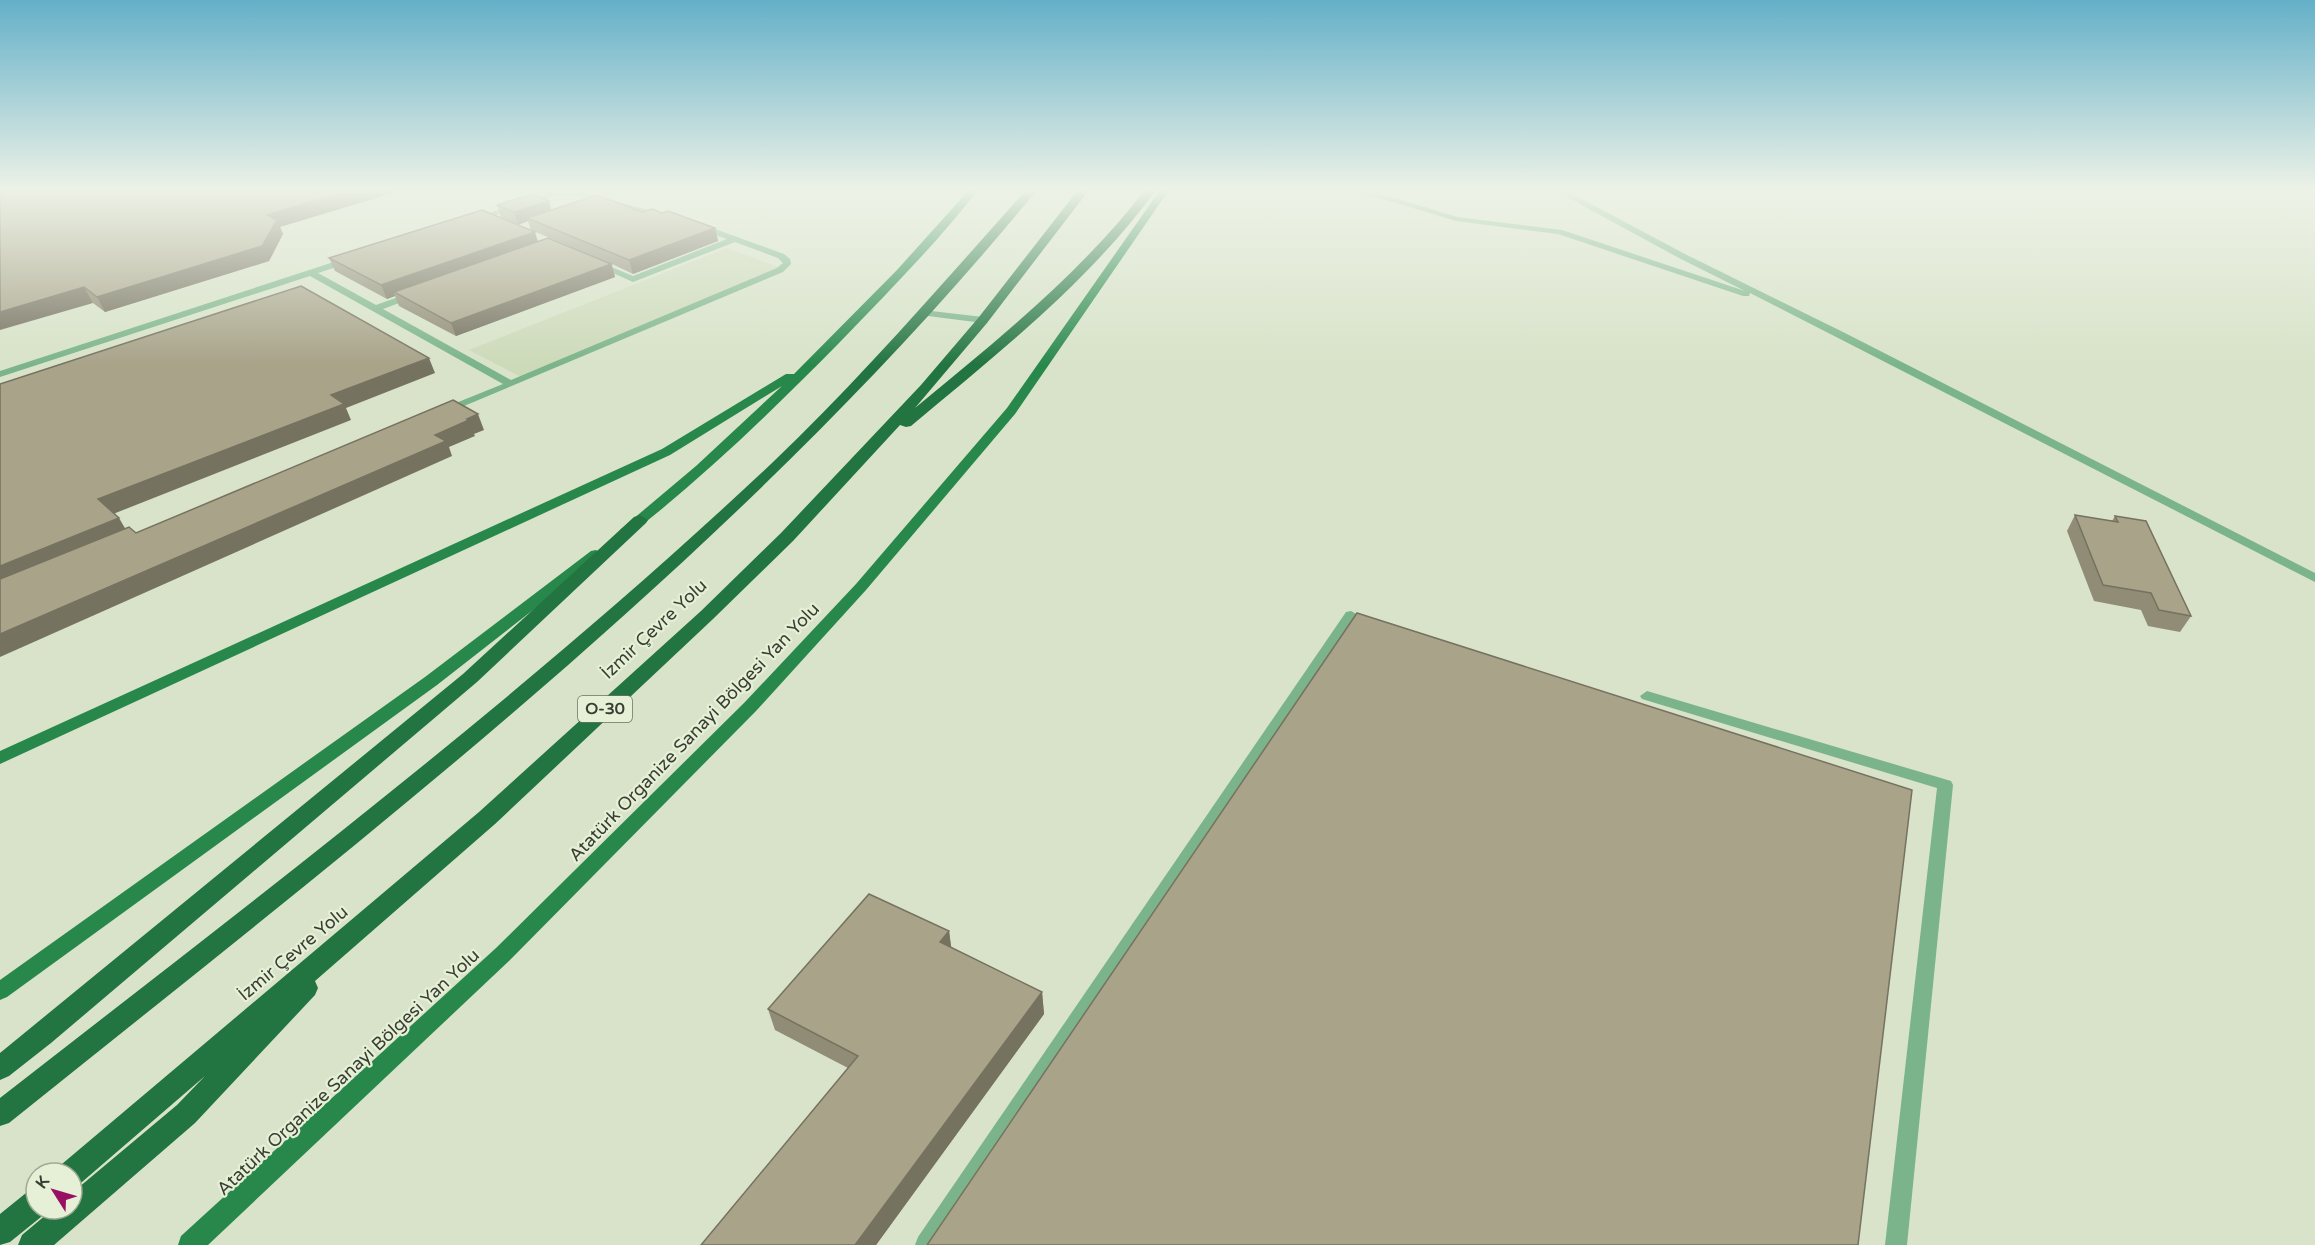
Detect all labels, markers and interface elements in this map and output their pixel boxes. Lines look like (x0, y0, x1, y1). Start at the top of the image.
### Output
street label: İzmir Çevre Yolu (597, 574, 711, 684)
street label: Atatürk Organize Sanayi Bölgesi Yan Yolu (564, 598, 824, 866)
road number: O-30 (578, 696, 632, 722)
street label: İzmir Çevre Yolu (234, 901, 352, 1005)
street label: Atatürk Organize Sanayi Bölgesi Yan Yolu (212, 944, 484, 1200)
north arrow (24, 1161, 84, 1221)
text: K (32, 1172, 54, 1193)

